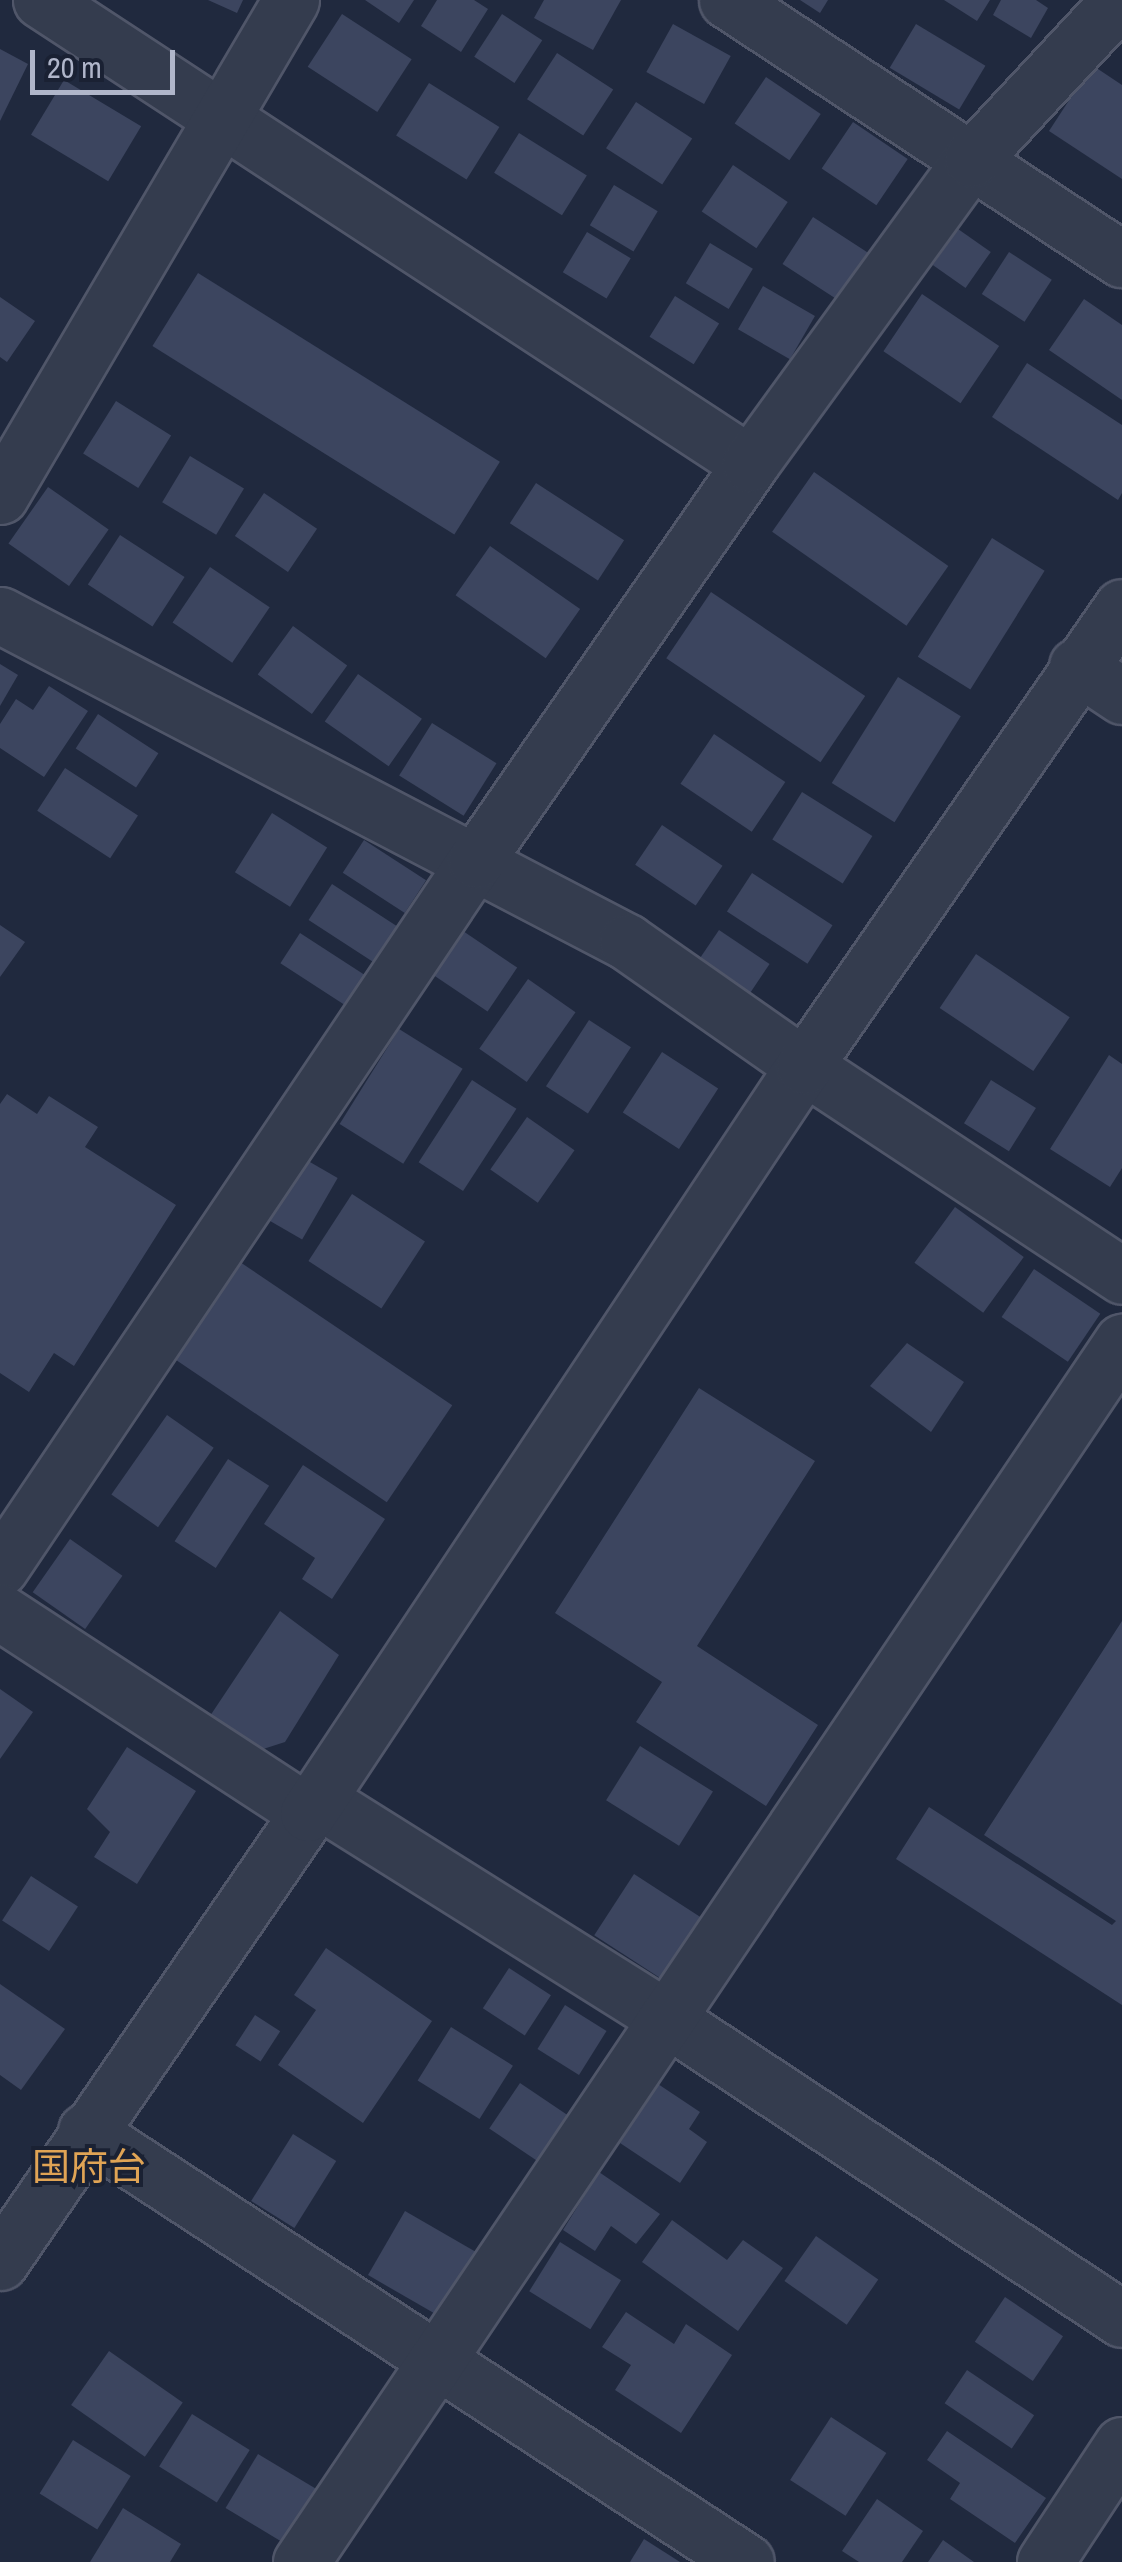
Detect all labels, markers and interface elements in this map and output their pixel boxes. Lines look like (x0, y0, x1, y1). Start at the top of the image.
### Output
scale bar (35, 30, 180, 92)
text: 20 m (47, 47, 102, 87)
district label: 国府台 (32, 2144, 146, 2190)

